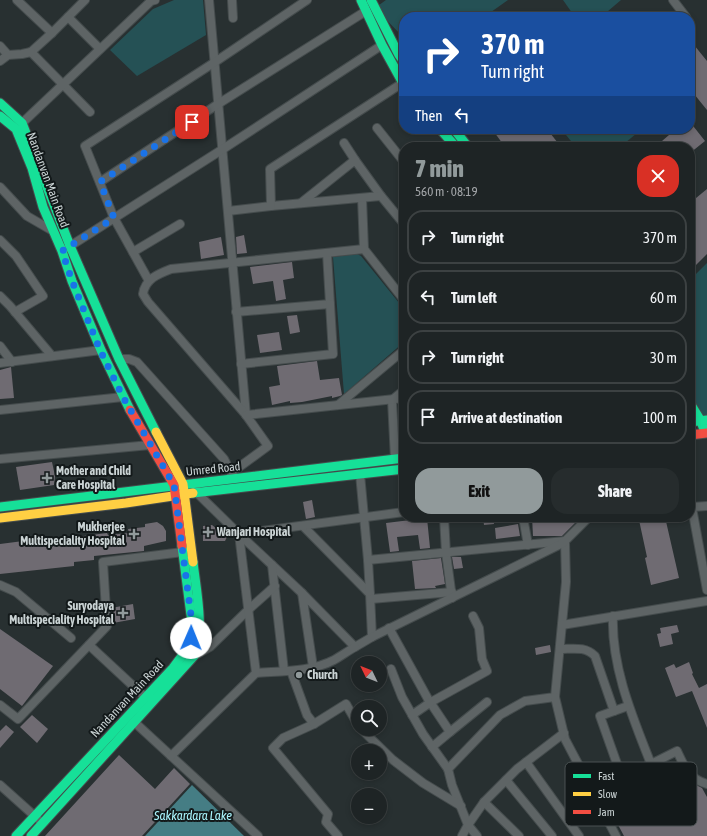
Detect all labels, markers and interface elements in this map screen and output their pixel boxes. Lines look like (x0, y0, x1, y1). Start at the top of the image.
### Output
icon: right (415, 28, 467, 80)
text: 370 m (481, 28, 544, 60)
text: Turn right (481, 61, 544, 82)
icon: left (451, 104, 473, 126)
pin (175, 105, 209, 139)
text: Then (415, 107, 443, 124)
icon: arrive (181, 111, 203, 133)
street label: Nandanvan Main Road (24, 131, 72, 229)
text: 7 min (415, 155, 464, 182)
button: close (637, 155, 679, 197)
text: 560 m · 08:19 (415, 184, 478, 199)
icon: right (417, 226, 439, 248)
text: Turn right (451, 229, 504, 246)
text: 370 m (643, 229, 677, 246)
icon: left (417, 286, 439, 308)
text: Turn left (451, 289, 497, 306)
text: 60 m (650, 289, 677, 306)
icon: right (417, 346, 439, 368)
text: Turn right (451, 349, 504, 366)
text: 30 m (650, 349, 677, 366)
icon: arrive (417, 406, 439, 428)
text: Arrive at destination (451, 409, 562, 426)
text: 100 m (643, 409, 677, 426)
street label: Umred Road (185, 459, 241, 479)
place label: Mother and Child Care Hospital (56, 464, 131, 492)
button: Exit (415, 468, 543, 514)
button: Share (551, 468, 679, 514)
marker: Mother and Child Care Hospital (41, 472, 53, 484)
place label: Mukherjee Multispeciality Hospital (20, 520, 126, 548)
place label: Wanjari Hospital (216, 525, 291, 539)
marker: Wanjari Hospital (202, 526, 214, 538)
marker: Mukherjee Multispeciality Hospital (128, 528, 140, 540)
place label: Suryodaya Multispeciality Hospital (9, 599, 115, 627)
marker: Suryodaya Multispeciality Hospital (117, 607, 129, 619)
position arrow (170, 617, 212, 659)
north arrow (351, 656, 387, 692)
map controls (351, 656, 387, 824)
street label: Nandanvan Main Road (88, 658, 166, 740)
place label: Church (307, 668, 338, 682)
marker: Church (294, 670, 304, 680)
button: search (351, 700, 387, 736)
button: + (351, 744, 387, 780)
legend (565, 762, 697, 826)
text: Fast (598, 770, 614, 782)
button: − (351, 788, 387, 824)
text: Slow (598, 788, 617, 800)
text: Jam (598, 806, 615, 818)
water label: Sakkardara Lake (153, 808, 232, 823)

